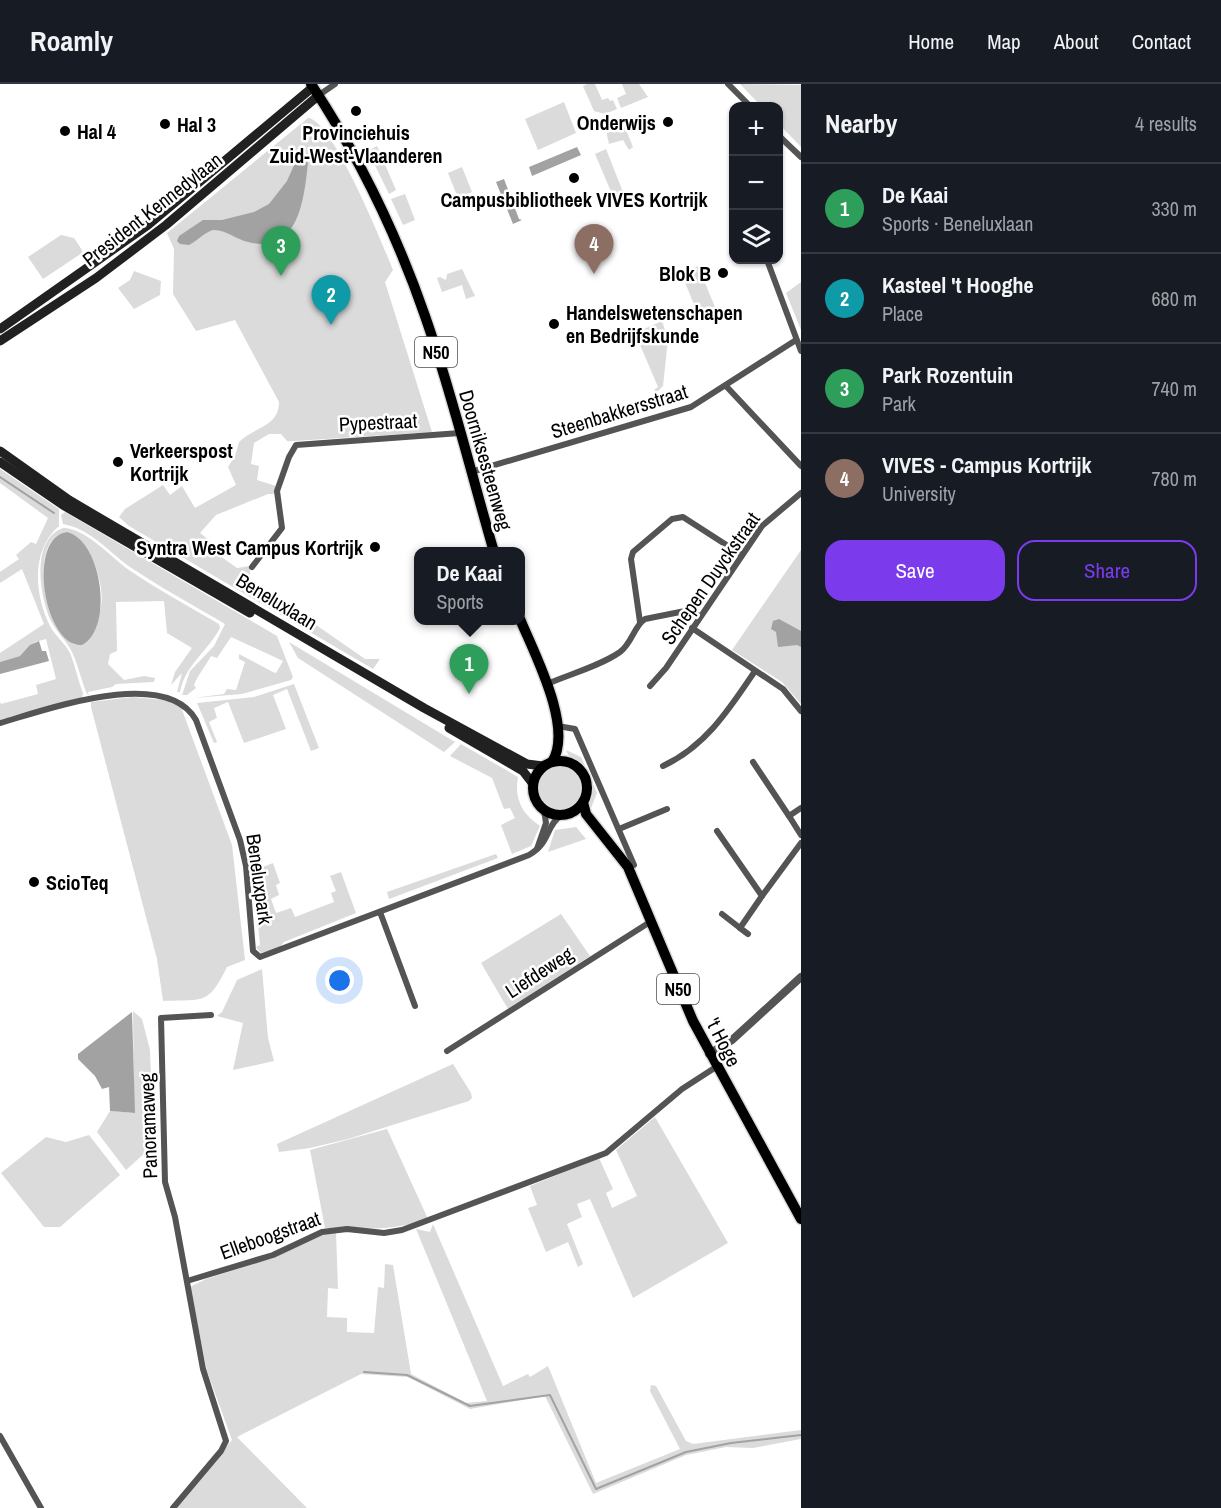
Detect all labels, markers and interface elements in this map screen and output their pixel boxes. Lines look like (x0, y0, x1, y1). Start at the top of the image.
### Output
text: Roamly (30, 22, 113, 60)
text: Home (908, 27, 954, 56)
text: Map (987, 27, 1021, 56)
text: About (1054, 27, 1099, 56)
text: Contact (1132, 27, 1191, 56)
map controls (729, 102, 783, 264)
button: + (729, 102, 783, 156)
marker: Provinciehuis Zuid-West-Vlaanderen (349, 104, 363, 118)
text: Nearby (825, 106, 897, 141)
place label: Onderwijs (577, 109, 656, 136)
text: 4 results (1135, 110, 1197, 137)
place label: Hal 3 (177, 111, 216, 138)
marker: Onderwijs (661, 115, 675, 129)
marker: Hal 3 (158, 117, 172, 131)
place label: Hal 4 (77, 118, 116, 145)
place label: Provinciehuis Zuid-West-Vlaanderen (270, 119, 442, 169)
marker: Hal 4 (58, 124, 72, 138)
street label: President Kennedylaan (77, 146, 227, 272)
button: − (729, 156, 783, 210)
marker: Campusbibliotheek VIVES Kortrijk (567, 171, 581, 185)
text: De Kaai (882, 180, 948, 210)
place label: Campusbibliotheek VIVES Kortrijk (440, 186, 708, 213)
text: 1 (840, 195, 849, 222)
text: 330 m (1151, 195, 1197, 222)
button: layers (729, 210, 783, 264)
text: Sports · Beneluxlaan (882, 210, 1033, 237)
pin: 4 (574, 224, 614, 274)
pin: 3 (262, 226, 300, 276)
place label: Blok B (659, 260, 711, 287)
marker: Blok B (716, 266, 730, 280)
text: Kasteel 't Hooghe (882, 270, 1034, 300)
pin: 2 (312, 276, 350, 325)
text: 2 (840, 285, 849, 312)
text: 680 m (1151, 285, 1197, 312)
place label: Handelswetenschapen en Bedrijfskunde (566, 299, 743, 349)
text: Place (882, 300, 923, 327)
marker: Handelswetenschapen en Bedrijfskunde (547, 317, 561, 331)
road number: N50 (415, 337, 457, 367)
text: Park Rozentuin (882, 360, 1013, 390)
text: 3 (840, 375, 849, 402)
text: 740 m (1151, 375, 1197, 402)
street label: Steenbakkersstraat (547, 377, 691, 445)
street label: Doorniksesteenweg (453, 387, 519, 533)
text: Park (882, 390, 916, 417)
street label: Pypestraat (338, 406, 418, 438)
place label: Verkeerspost Kortrijk (130, 437, 233, 487)
text: VIVES - Campus Kortrijk (882, 450, 1092, 480)
marker: Verkeerspost Kortrijk (111, 455, 125, 469)
text: 4 (840, 465, 849, 492)
text: 780 m (1151, 465, 1197, 492)
text: University (882, 480, 956, 507)
street label: Schepen Duyckstraat (654, 506, 766, 650)
place label: Syntra West Campus Kortrijk (136, 534, 364, 561)
marker: Syntra West Campus Kortrijk (368, 540, 382, 554)
button: Save (825, 540, 1005, 601)
button: Share (1017, 540, 1197, 601)
popup (414, 547, 525, 625)
text: De Kaai (436, 558, 503, 588)
street label: Beneluxlaan (231, 566, 323, 636)
text: Sports (436, 588, 484, 615)
pin: 1 (450, 644, 488, 694)
street label: Beneluxpark (240, 832, 280, 927)
place label: ScioTeq (46, 869, 109, 896)
marker: ScioTeq (27, 875, 41, 889)
street label: Liefdeweg (500, 940, 578, 1004)
your location (325, 966, 354, 995)
road number: N50 (657, 974, 699, 1004)
street label: 't Hoge (700, 1013, 748, 1071)
street label: Panoramaweg (133, 1073, 163, 1179)
street label: Elleboogstraat (216, 1204, 324, 1266)

